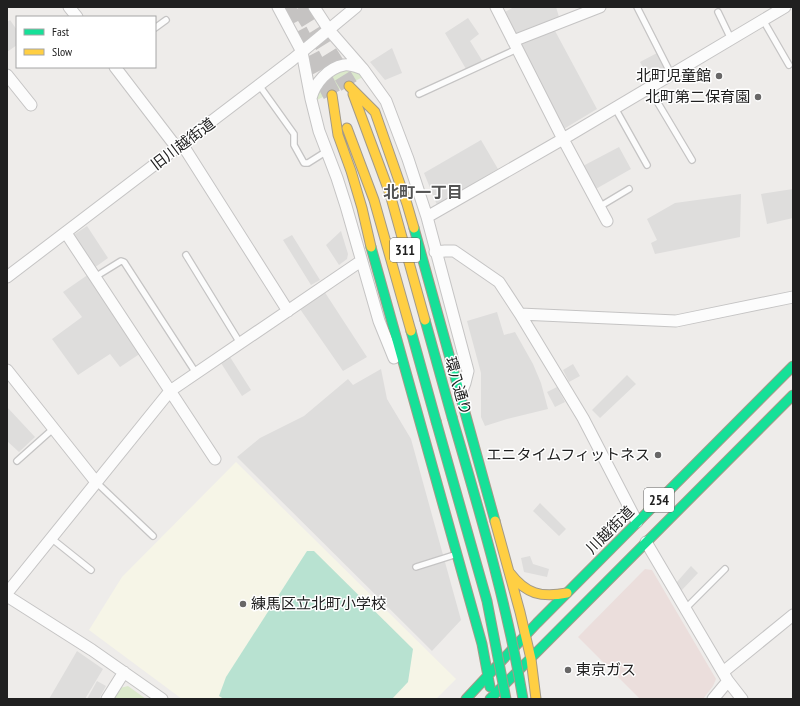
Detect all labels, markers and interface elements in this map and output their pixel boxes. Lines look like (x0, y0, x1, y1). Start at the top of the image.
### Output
legend (16, 16, 156, 68)
text: Fast (52, 24, 70, 39)
text: Slow (52, 44, 73, 59)
place label: 北町児童館 (636, 66, 711, 85)
marker: 北町児童館 (714, 71, 724, 81)
place label: 北町第二保育園 (645, 87, 750, 106)
marker: 北町第二保育園 (753, 92, 763, 102)
street label: 旧川越街道 (147, 113, 218, 174)
district label: 北町一丁目 (383, 182, 463, 202)
road number: 311 (390, 238, 420, 262)
street label: 環八通り (441, 354, 476, 417)
place label: エニタイムフィットネス (486, 445, 650, 464)
marker: エニタイムフィットネス (653, 450, 663, 460)
road number: 254 (644, 488, 674, 512)
street label: 川越街道 (582, 502, 638, 558)
place label: 練馬区立北町小学校 (251, 594, 386, 613)
marker: 練馬区立北町小学校 (238, 599, 248, 609)
place label: 東京ガス (576, 660, 636, 679)
marker: 東京ガス (563, 665, 573, 675)

